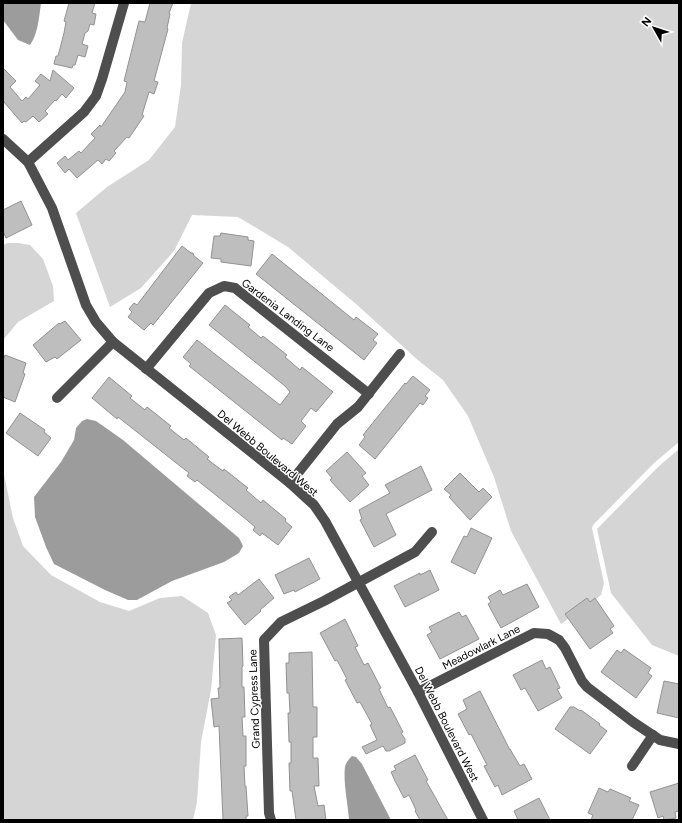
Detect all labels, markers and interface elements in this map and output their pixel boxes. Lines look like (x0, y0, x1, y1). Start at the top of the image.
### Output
north arrow (634, 8, 674, 48)
text: N (639, 15, 654, 29)
street label: Gardenia Landing Lane (239, 276, 337, 354)
street label: Del Webb Boulevard West (215, 407, 321, 499)
street label: Meadowlark Lane (440, 622, 522, 673)
street label: Grand Cypress Lane (246, 649, 263, 749)
street label: Del Webb Boulevard West (412, 664, 481, 784)

